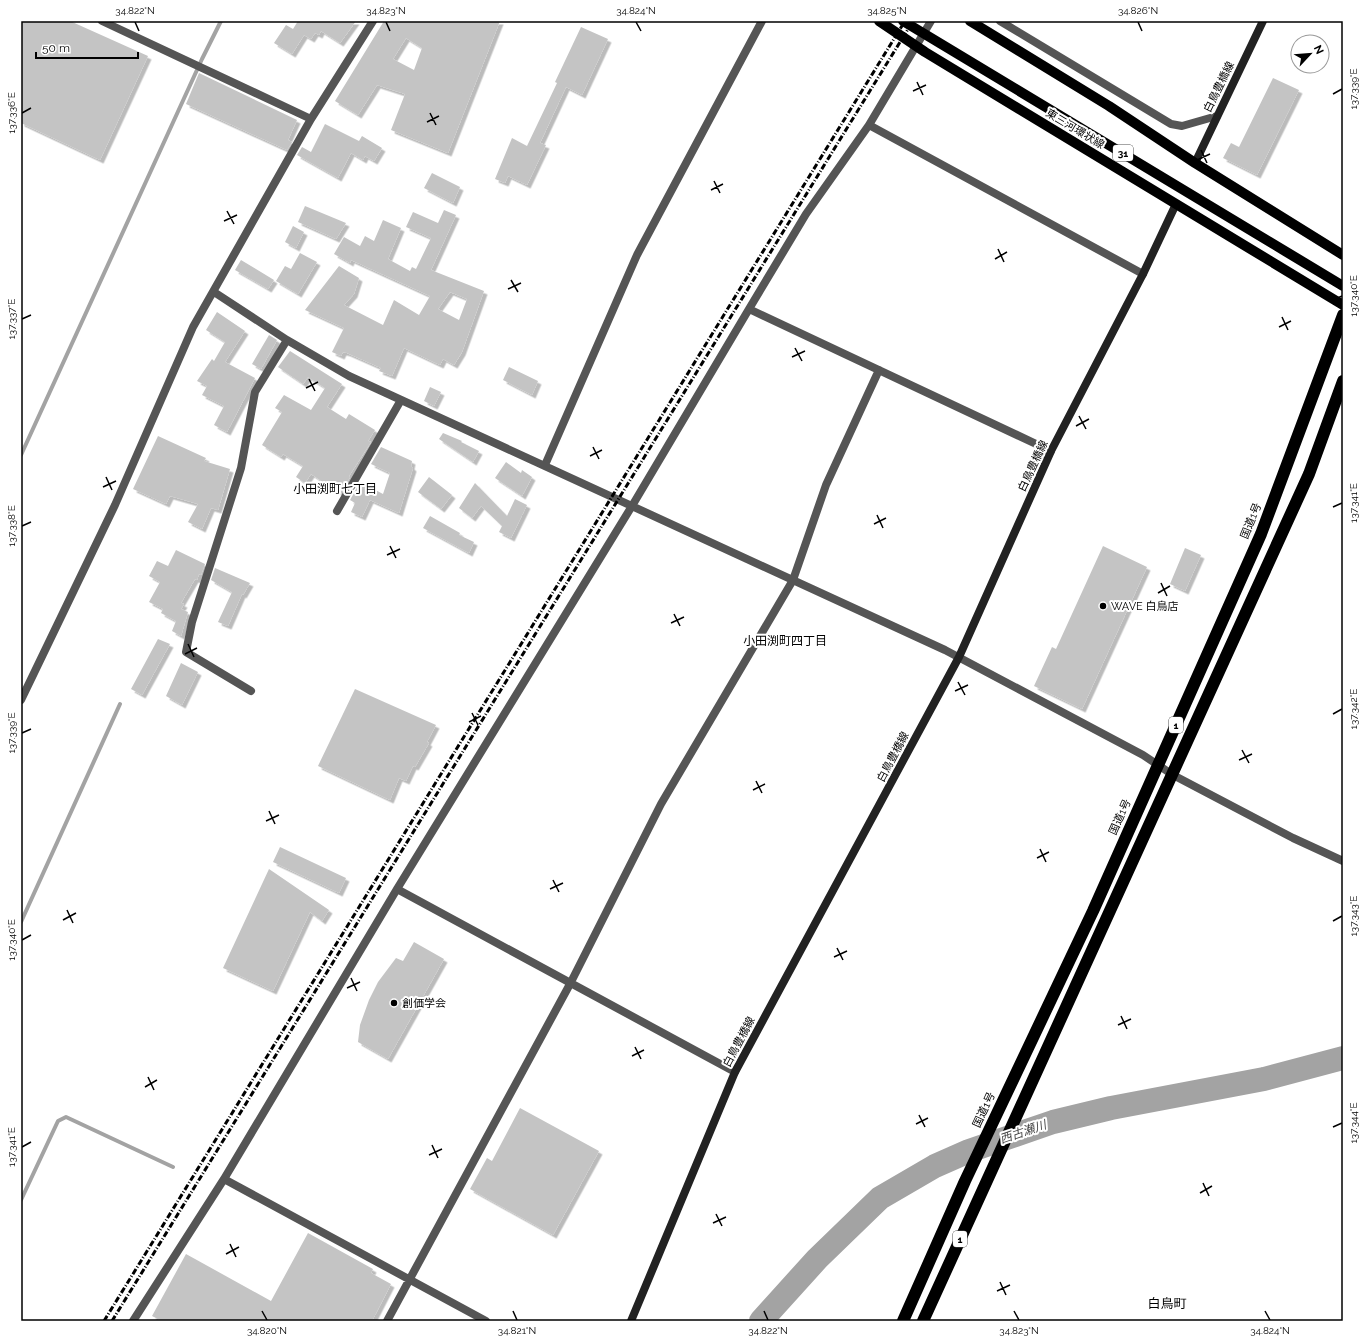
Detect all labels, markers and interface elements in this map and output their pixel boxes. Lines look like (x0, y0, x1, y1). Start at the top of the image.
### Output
text: 34.822°N (115, 5, 155, 16)
text: 34.823°N (366, 5, 406, 16)
text: 34.824°N (616, 5, 656, 16)
text: 34.825°N (867, 5, 907, 16)
text: 34.826°N (1118, 5, 1158, 16)
scale bar (36, 34, 138, 60)
north arrow (1290, 34, 1330, 74)
text: 50 m (42, 41, 70, 55)
text: N (1311, 43, 1326, 56)
street label: 白鳥豊橋線 (1201, 59, 1237, 115)
text: 137.339°E (1348, 68, 1359, 110)
text: 137.336°E (6, 92, 17, 134)
street label: 東三河環状線 (1043, 106, 1107, 152)
road number: 31 (1113, 145, 1133, 161)
text: 137.340°E (1348, 275, 1359, 317)
text: 137.337°E (6, 299, 17, 339)
street label: 白鳥豊橋線 (1015, 438, 1051, 494)
district label: 小田渕町七丁目 (293, 482, 377, 496)
text: 137.341°E (1348, 483, 1359, 523)
street label: 国道1号 (1238, 501, 1264, 541)
text: 137.338°E (6, 505, 17, 547)
place label: WAVE 白鳥店 (1111, 600, 1179, 613)
marker: WAVE 白鳥店 (1098, 601, 1108, 611)
district label: 小田渕町四丁目 (743, 634, 827, 648)
text: 137.342°E (1348, 689, 1359, 729)
text: 137.339°E (6, 712, 17, 754)
road number: 1 (1169, 717, 1183, 733)
street label: 白鳥豊橋線 (874, 730, 912, 784)
street label: 国道1号 (1106, 797, 1134, 837)
text: 137.343°E (1348, 896, 1359, 936)
text: 137.340°E (6, 919, 17, 961)
place label: 創価学会 (402, 997, 446, 1010)
marker: 創価学会 (389, 998, 399, 1008)
street label: 白鳥豊橋線 (720, 1015, 758, 1069)
street label: 国道1号 (970, 1090, 998, 1130)
text: 137.344°E (1348, 1102, 1359, 1144)
water label: 西古瀬川 (998, 1117, 1050, 1146)
text: 137.341°E (6, 1127, 17, 1167)
road number: 1 (953, 1231, 967, 1247)
district label: 白鳥町 (1147, 1296, 1187, 1311)
text: 34.820°N (247, 1325, 287, 1336)
text: 34.821°N (498, 1325, 536, 1336)
text: 34.822°N (748, 1325, 788, 1336)
text: 34.823°N (999, 1325, 1039, 1336)
text: 34.824°N (1250, 1325, 1290, 1336)

